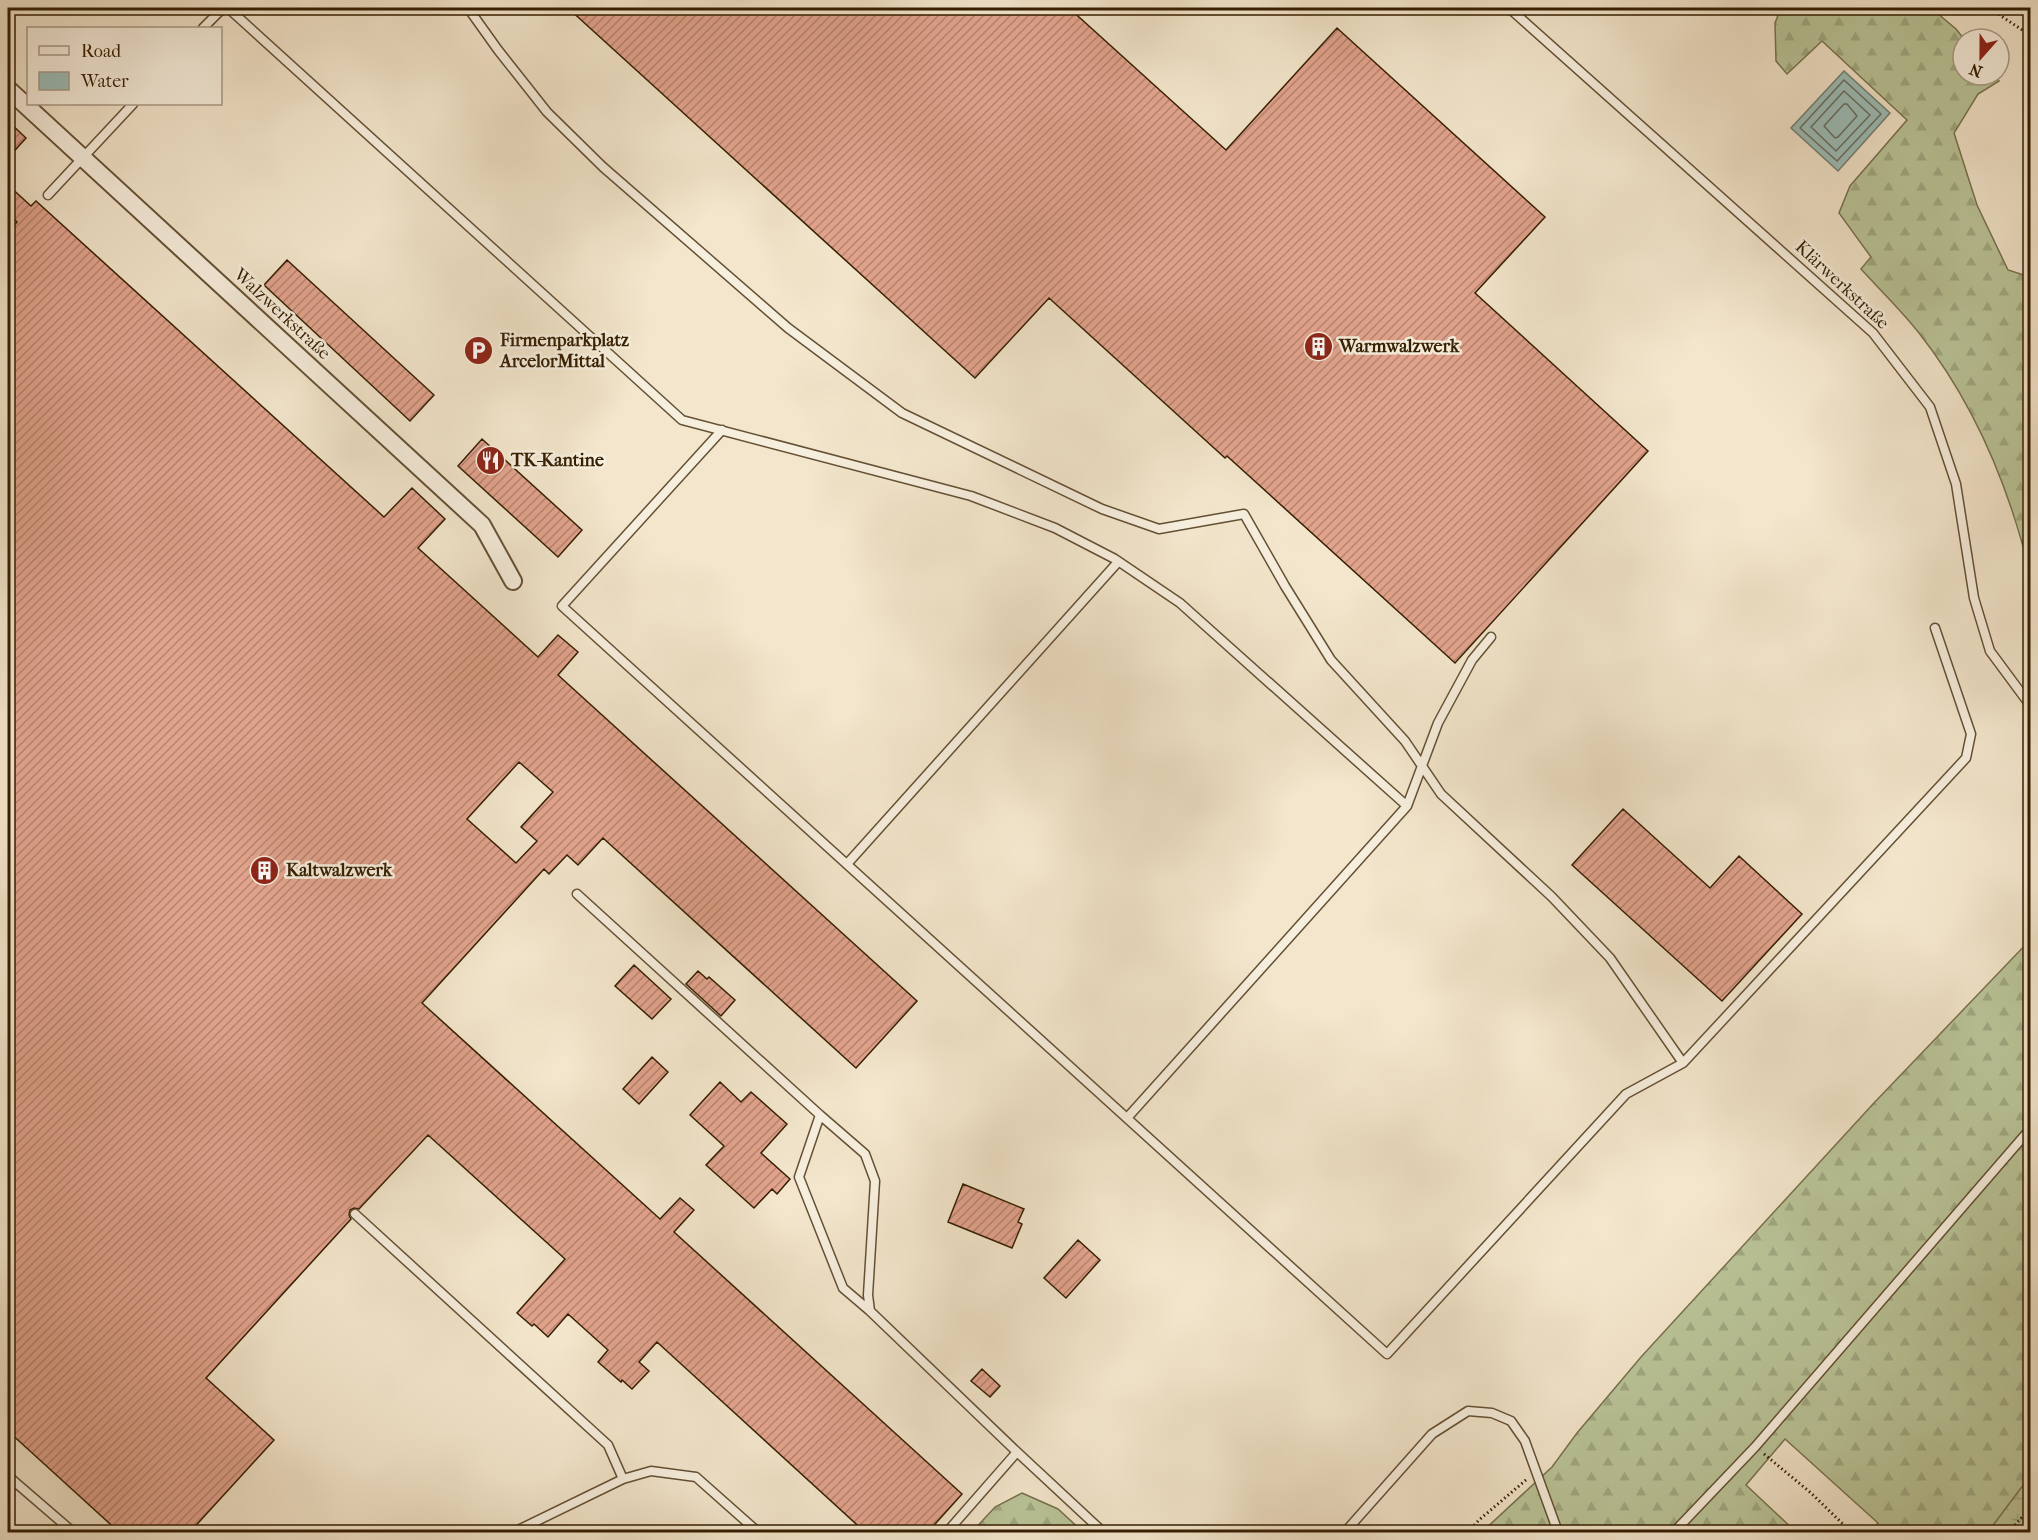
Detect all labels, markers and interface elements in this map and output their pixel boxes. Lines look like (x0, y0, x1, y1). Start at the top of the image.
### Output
legend (27, 27, 222, 105)
north arrow (1951, 27, 2011, 87)
text: Road (81, 41, 121, 62)
text: N (1966, 59, 1985, 82)
text: Water (80, 71, 129, 92)
street label: Klärwerkstraße (1791, 236, 1893, 334)
street label: Walzwerkstraße (229, 263, 335, 364)
place label: Firmenparkplatz ArcelorMittal (499, 330, 629, 372)
building icon: Warmwalzwerk (1302, 330, 1334, 362)
parking icon: Firmenparkplatz ArcelorMittal (463, 334, 495, 366)
place label: Warmwalzwerk (1338, 336, 1460, 357)
restaurant icon: TK-Kantine (474, 444, 506, 476)
place label: TK-Kantine (510, 450, 604, 471)
building icon: Kaltwalzwerk (249, 854, 281, 886)
place label: Kaltwalzwerk (286, 860, 393, 881)

